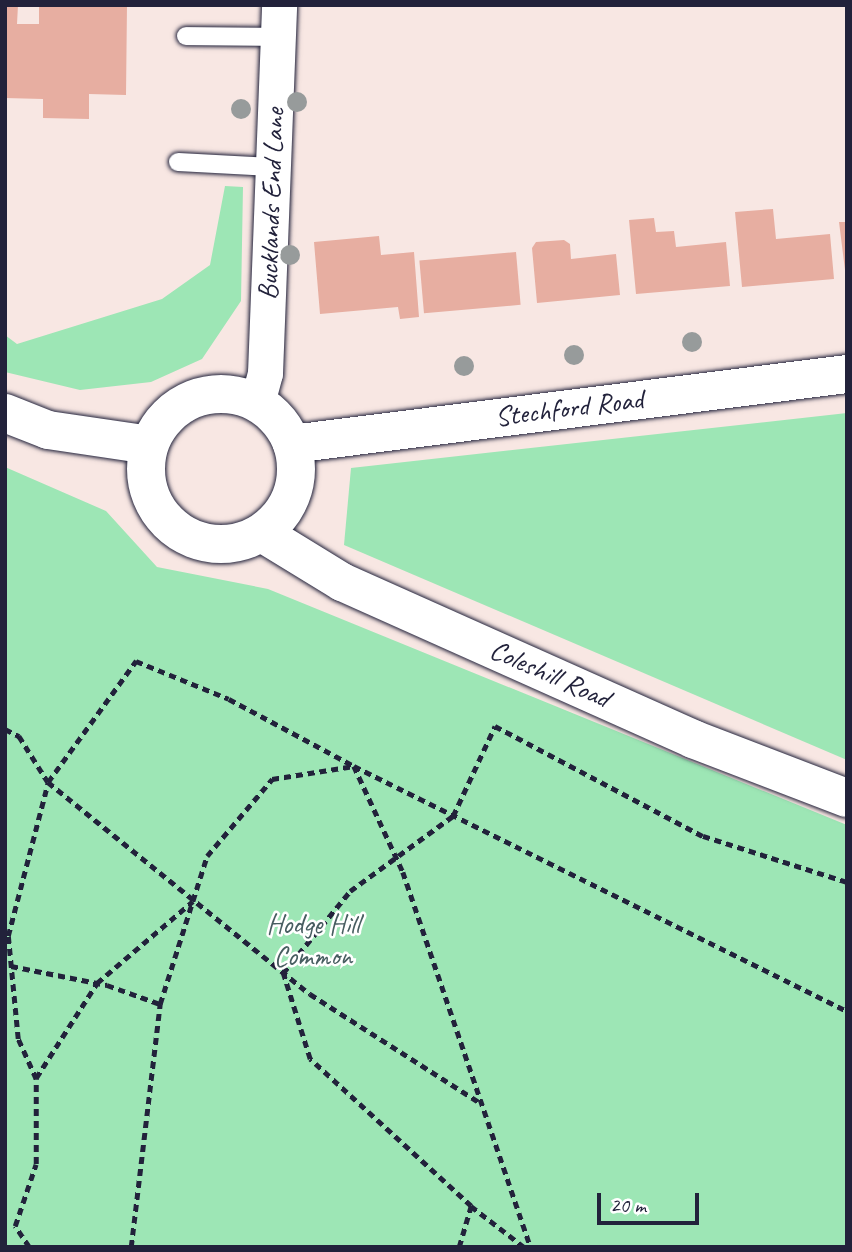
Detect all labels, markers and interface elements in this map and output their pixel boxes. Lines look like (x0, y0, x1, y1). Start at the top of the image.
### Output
street label: Bucklands End Lane (251, 107, 291, 301)
street label: Stechford Road (494, 382, 644, 434)
street label: Coleshill Road (485, 633, 615, 715)
park label: Hodge Hill Common (266, 907, 360, 973)
scale bar (600, 1178, 702, 1222)
text: 20 m (610, 1192, 646, 1218)

